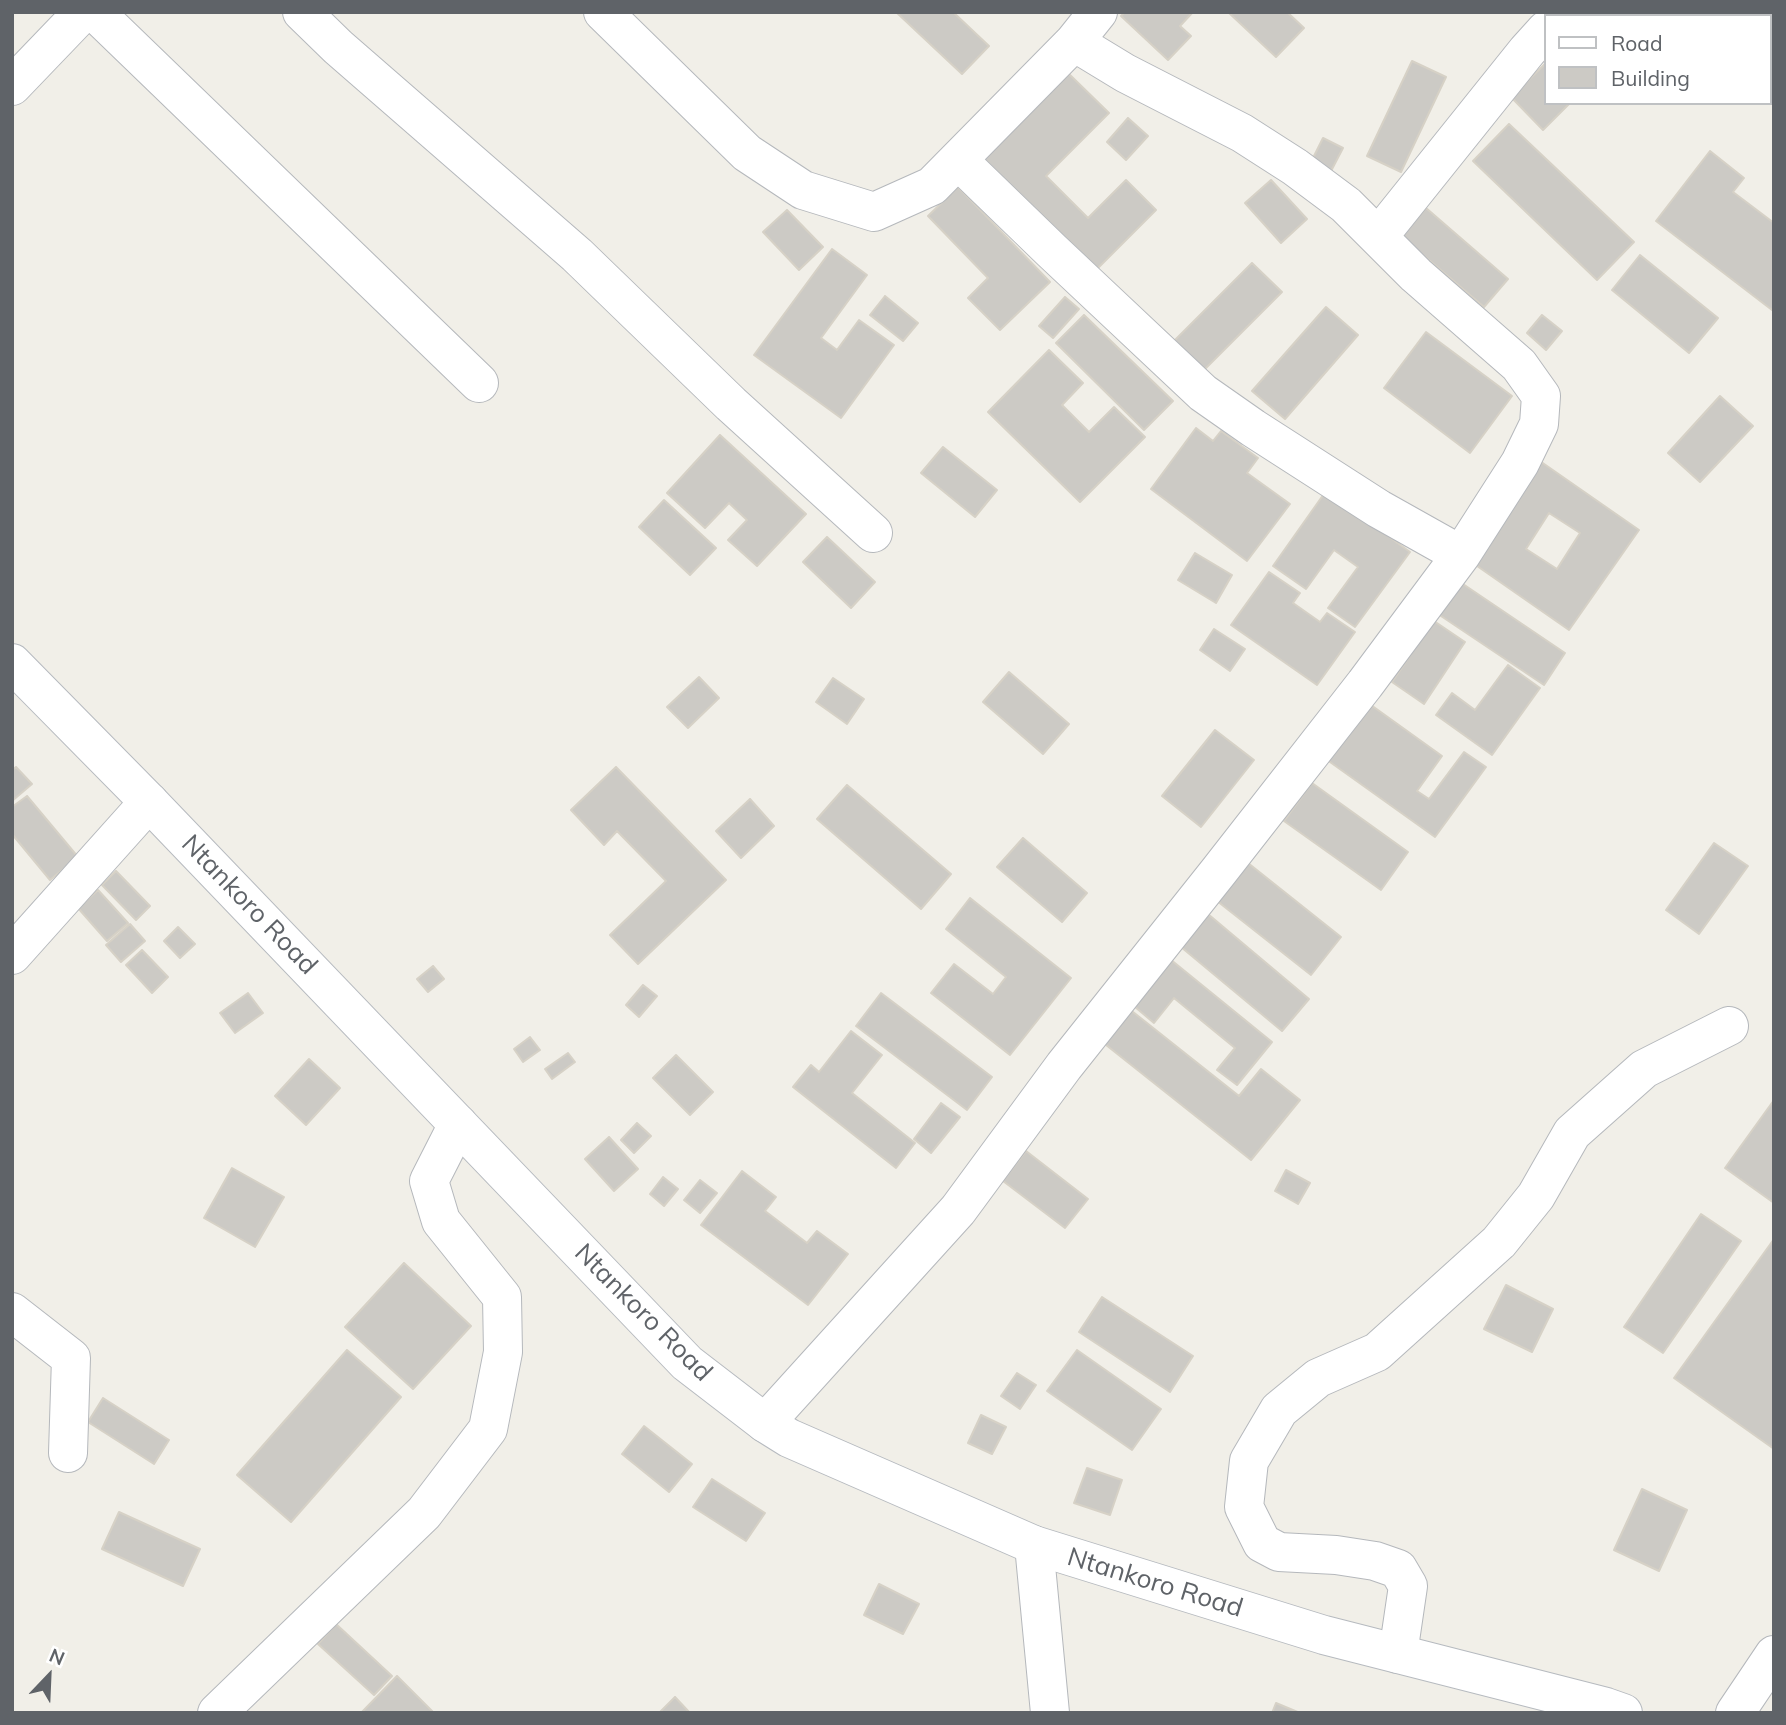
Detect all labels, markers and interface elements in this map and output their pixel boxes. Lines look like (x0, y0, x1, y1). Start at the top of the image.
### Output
legend (1544, 14, 1772, 105)
text: Road (1611, 30, 1662, 56)
text: Building (1611, 65, 1690, 91)
street label: Ntankoro Road (175, 829, 323, 981)
street label: Ntankoro Road (568, 1238, 718, 1388)
street label: Ntankoro Road (1063, 1541, 1247, 1625)
north arrow (14, 1641, 84, 1711)
text: N (46, 1643, 68, 1671)

